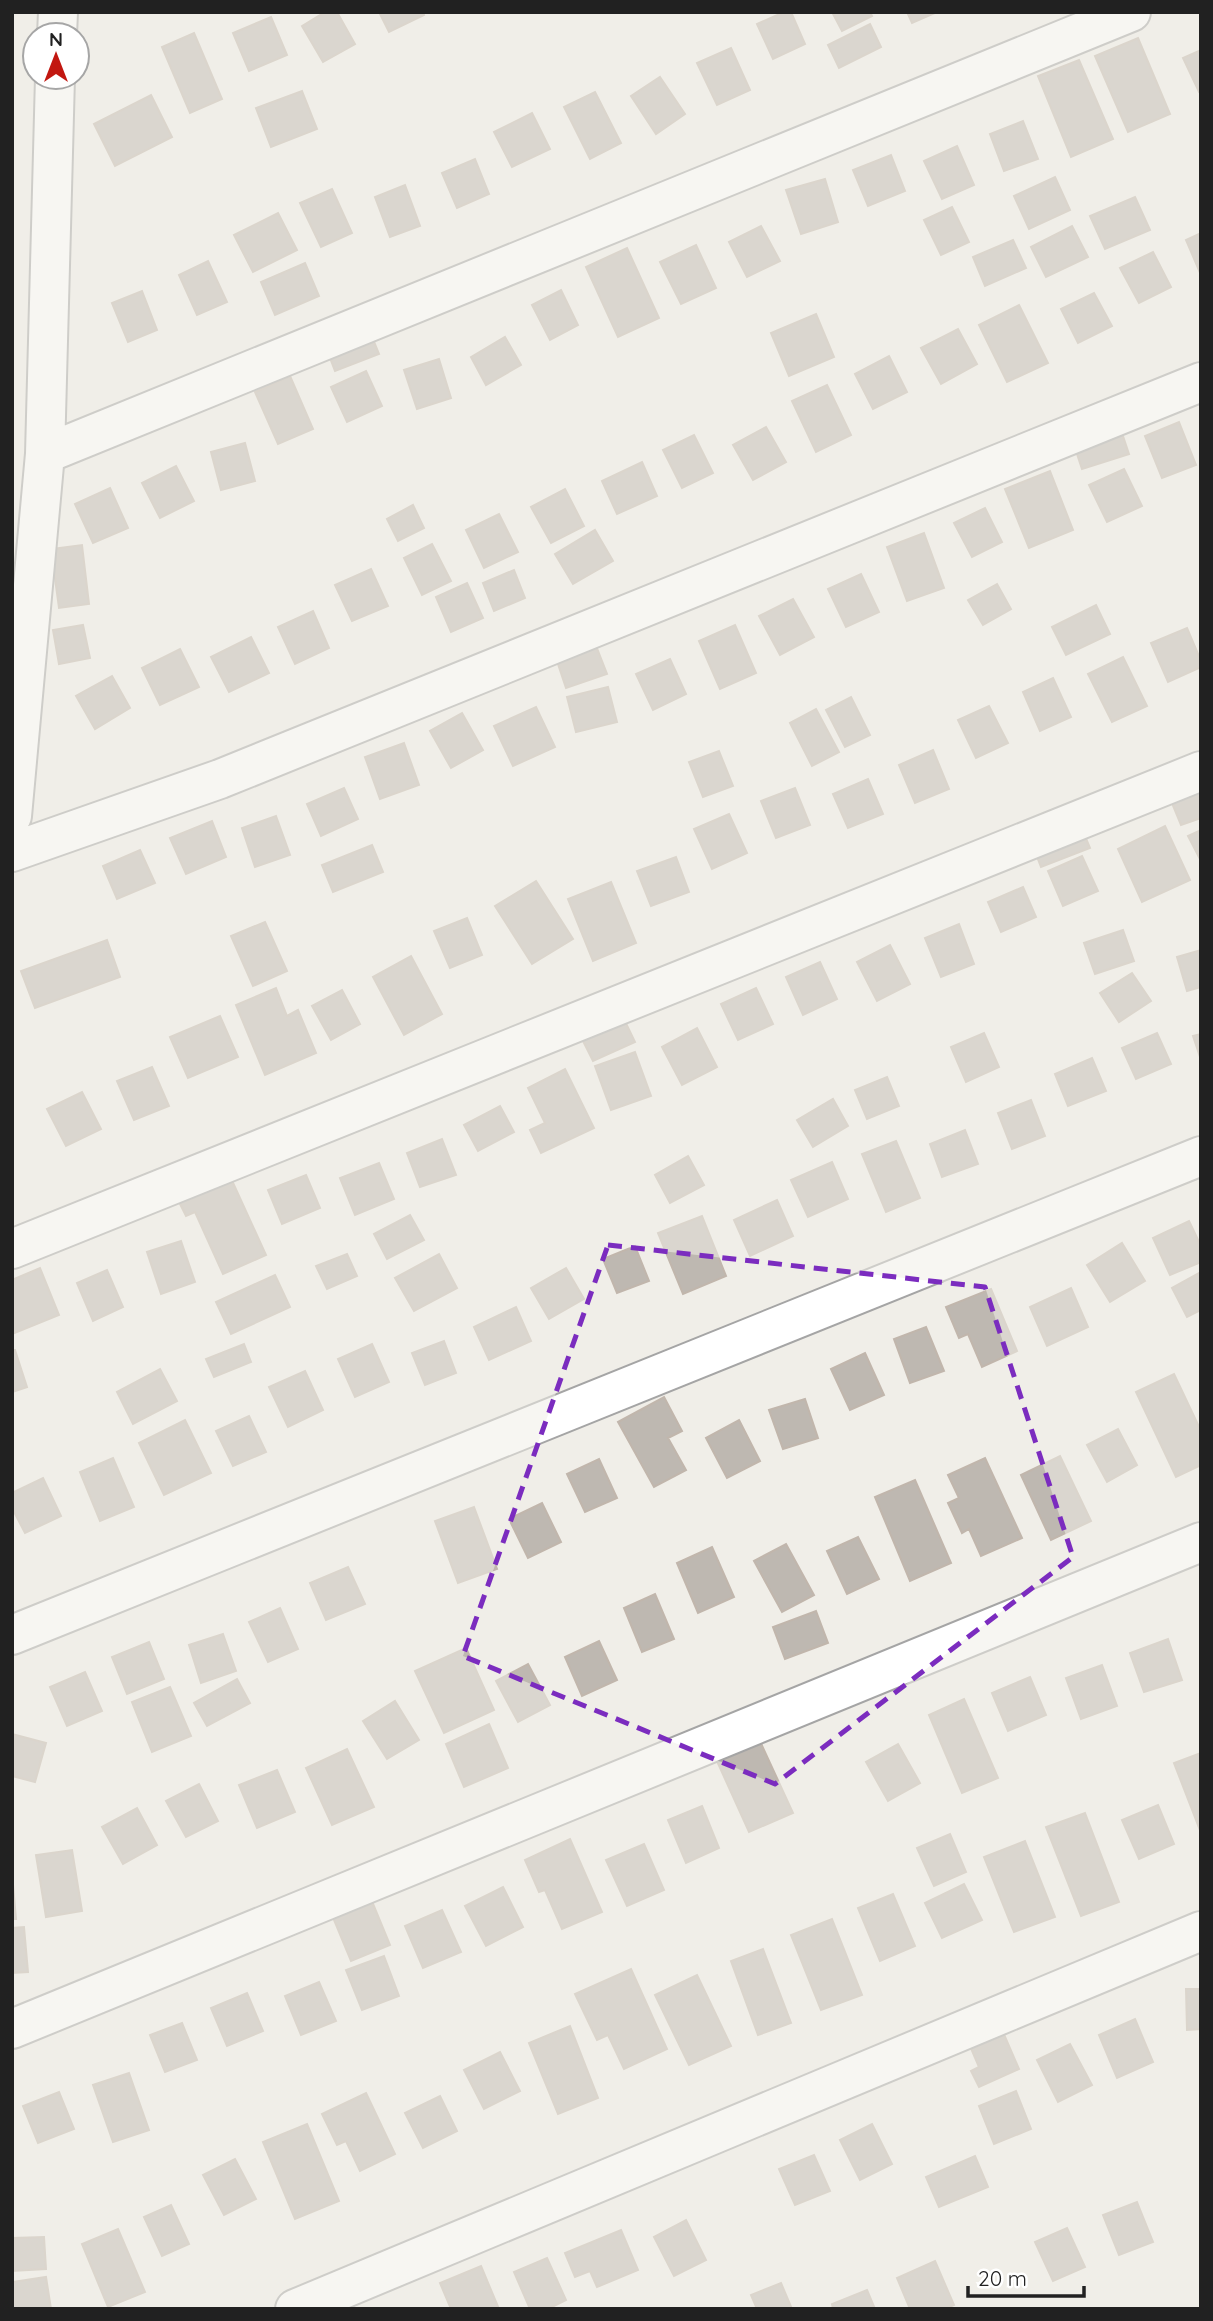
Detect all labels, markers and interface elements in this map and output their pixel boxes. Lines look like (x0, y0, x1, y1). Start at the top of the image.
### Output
north arrow (21, 21, 91, 91)
text: N (49, 27, 63, 51)
scale bar (968, 2254, 1084, 2298)
text: 20 m (978, 2265, 1027, 2291)

